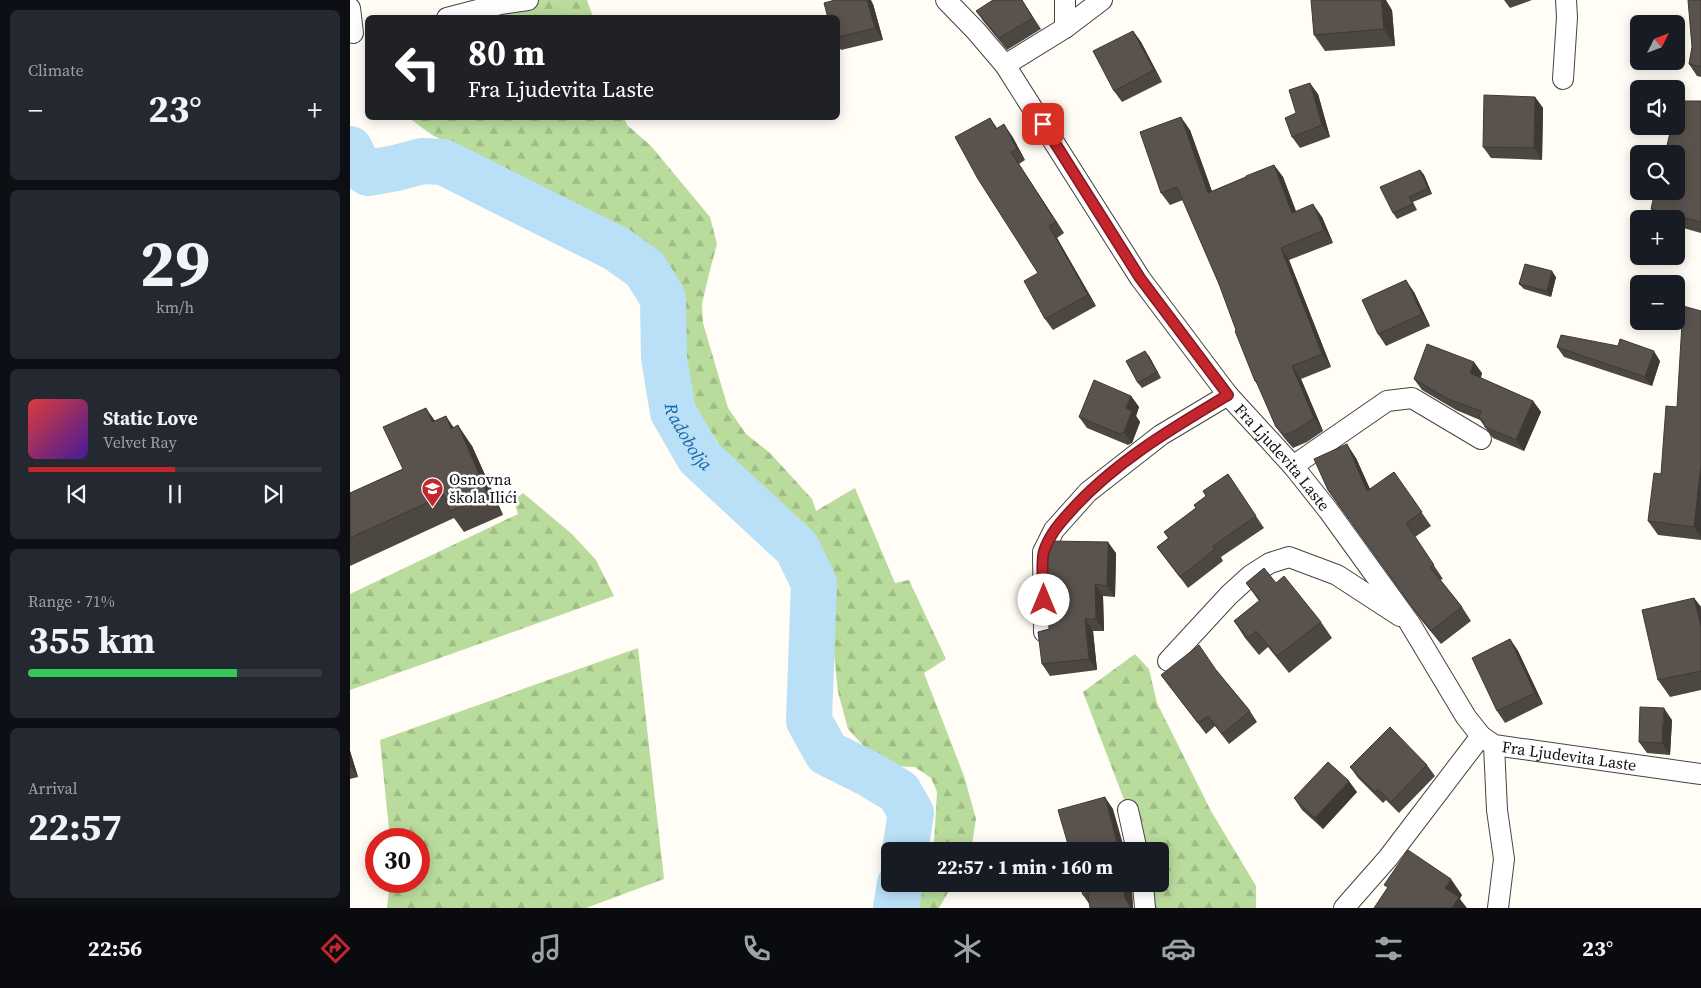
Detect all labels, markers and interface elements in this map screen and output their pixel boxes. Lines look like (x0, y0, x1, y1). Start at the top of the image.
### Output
north arrow (1630, 15, 1685, 70)
map controls (1630, 15, 1685, 330)
text: 80 m (468, 29, 545, 77)
icon: left (385, 35, 450, 100)
text: Climate (28, 59, 84, 81)
text: Fra Ljudevita Laste (468, 74, 654, 104)
button: sound (1630, 80, 1685, 135)
text: 23° (148, 83, 202, 135)
text: − (28, 91, 43, 129)
text: + (307, 91, 322, 129)
pin (1022, 103, 1064, 145)
icon: arrive (1029, 110, 1057, 138)
button: search (1630, 145, 1685, 200)
button: + (1630, 210, 1685, 265)
text: 29 (140, 219, 210, 308)
button: − (1630, 275, 1685, 330)
text: km/h (156, 296, 194, 318)
street label: Fra Ljudevita Laste (1230, 398, 1335, 515)
water label: Radobolja (659, 400, 719, 476)
text: Static Love (103, 405, 198, 431)
text: Velvet Ray (103, 431, 177, 453)
place label: Osnovna škola Ilići (449, 468, 518, 508)
school or university icon: Osnovna škola Ilići (421, 476, 445, 507)
icon: previous (63, 480, 91, 508)
icon: pause (161, 480, 189, 508)
icon: next (259, 480, 287, 508)
position arrow (1017, 573, 1069, 625)
text: Range · 71% (28, 590, 115, 612)
text: 355 km (28, 614, 155, 666)
street label: Fra Ljudevita Laste (1501, 735, 1638, 776)
text: Arrival (28, 777, 77, 799)
text: 22:57 (28, 801, 122, 853)
speed limit sign: 30 (365, 828, 430, 893)
text: 22:57 · 1 min · 160 m (937, 854, 1113, 880)
icon: directions (318, 931, 353, 966)
icon: music (529, 931, 564, 966)
icon: phone (739, 931, 774, 966)
icon: climate (950, 931, 985, 966)
icon: car (1161, 931, 1196, 966)
icon: filters (1371, 931, 1406, 966)
text: 22:56 (88, 933, 142, 963)
text: 23° (1582, 933, 1613, 963)

